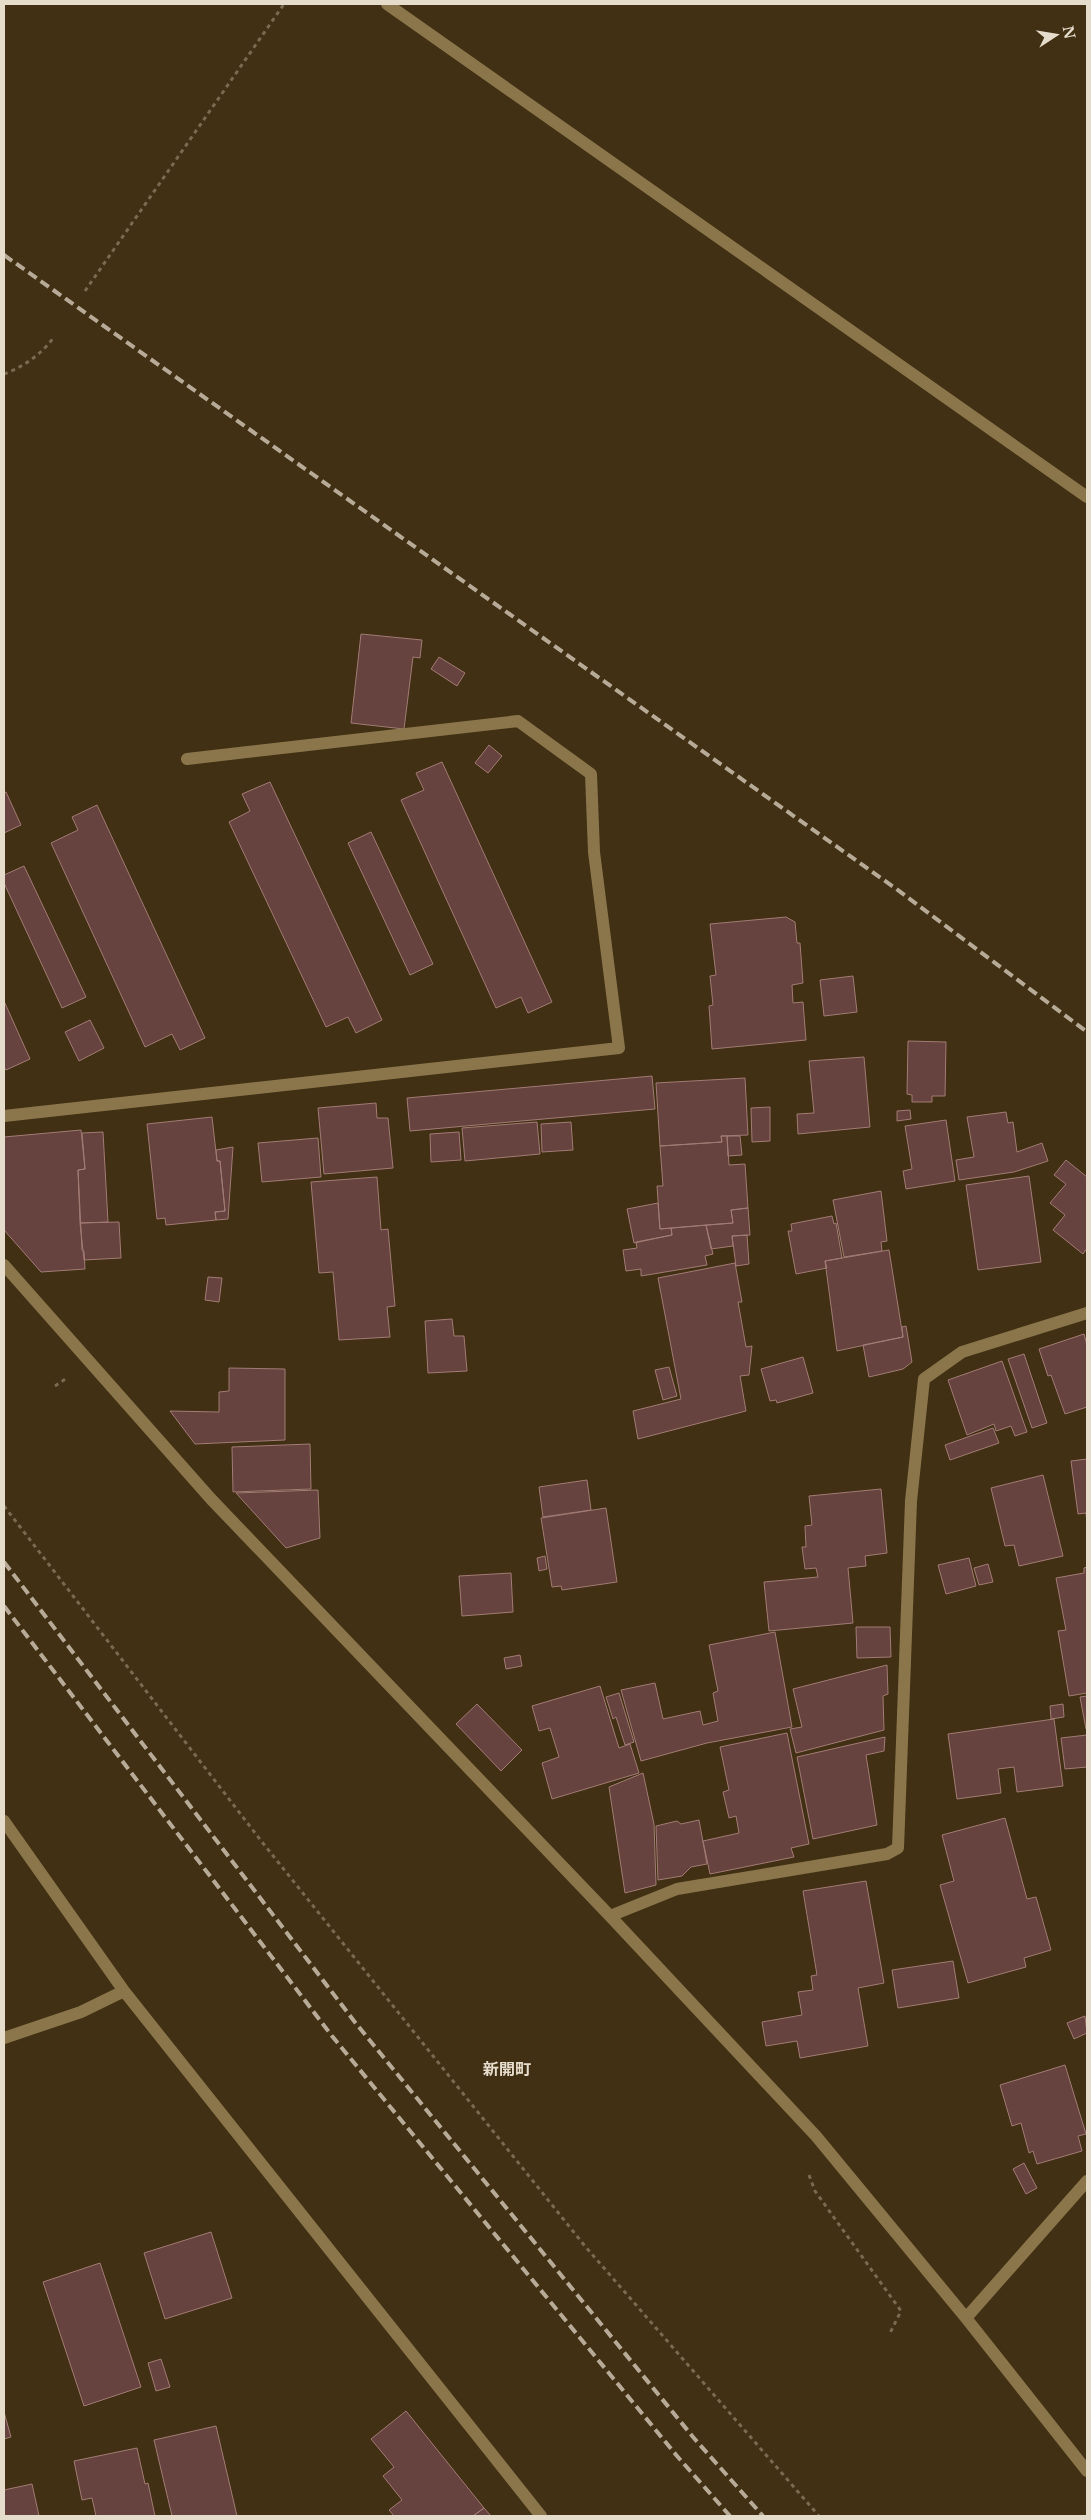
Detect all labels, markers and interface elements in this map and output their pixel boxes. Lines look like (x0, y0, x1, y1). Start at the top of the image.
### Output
north arrow (1031, 10, 1081, 60)
text: N (1059, 24, 1079, 41)
district label: 新開町 (483, 2059, 531, 2079)

